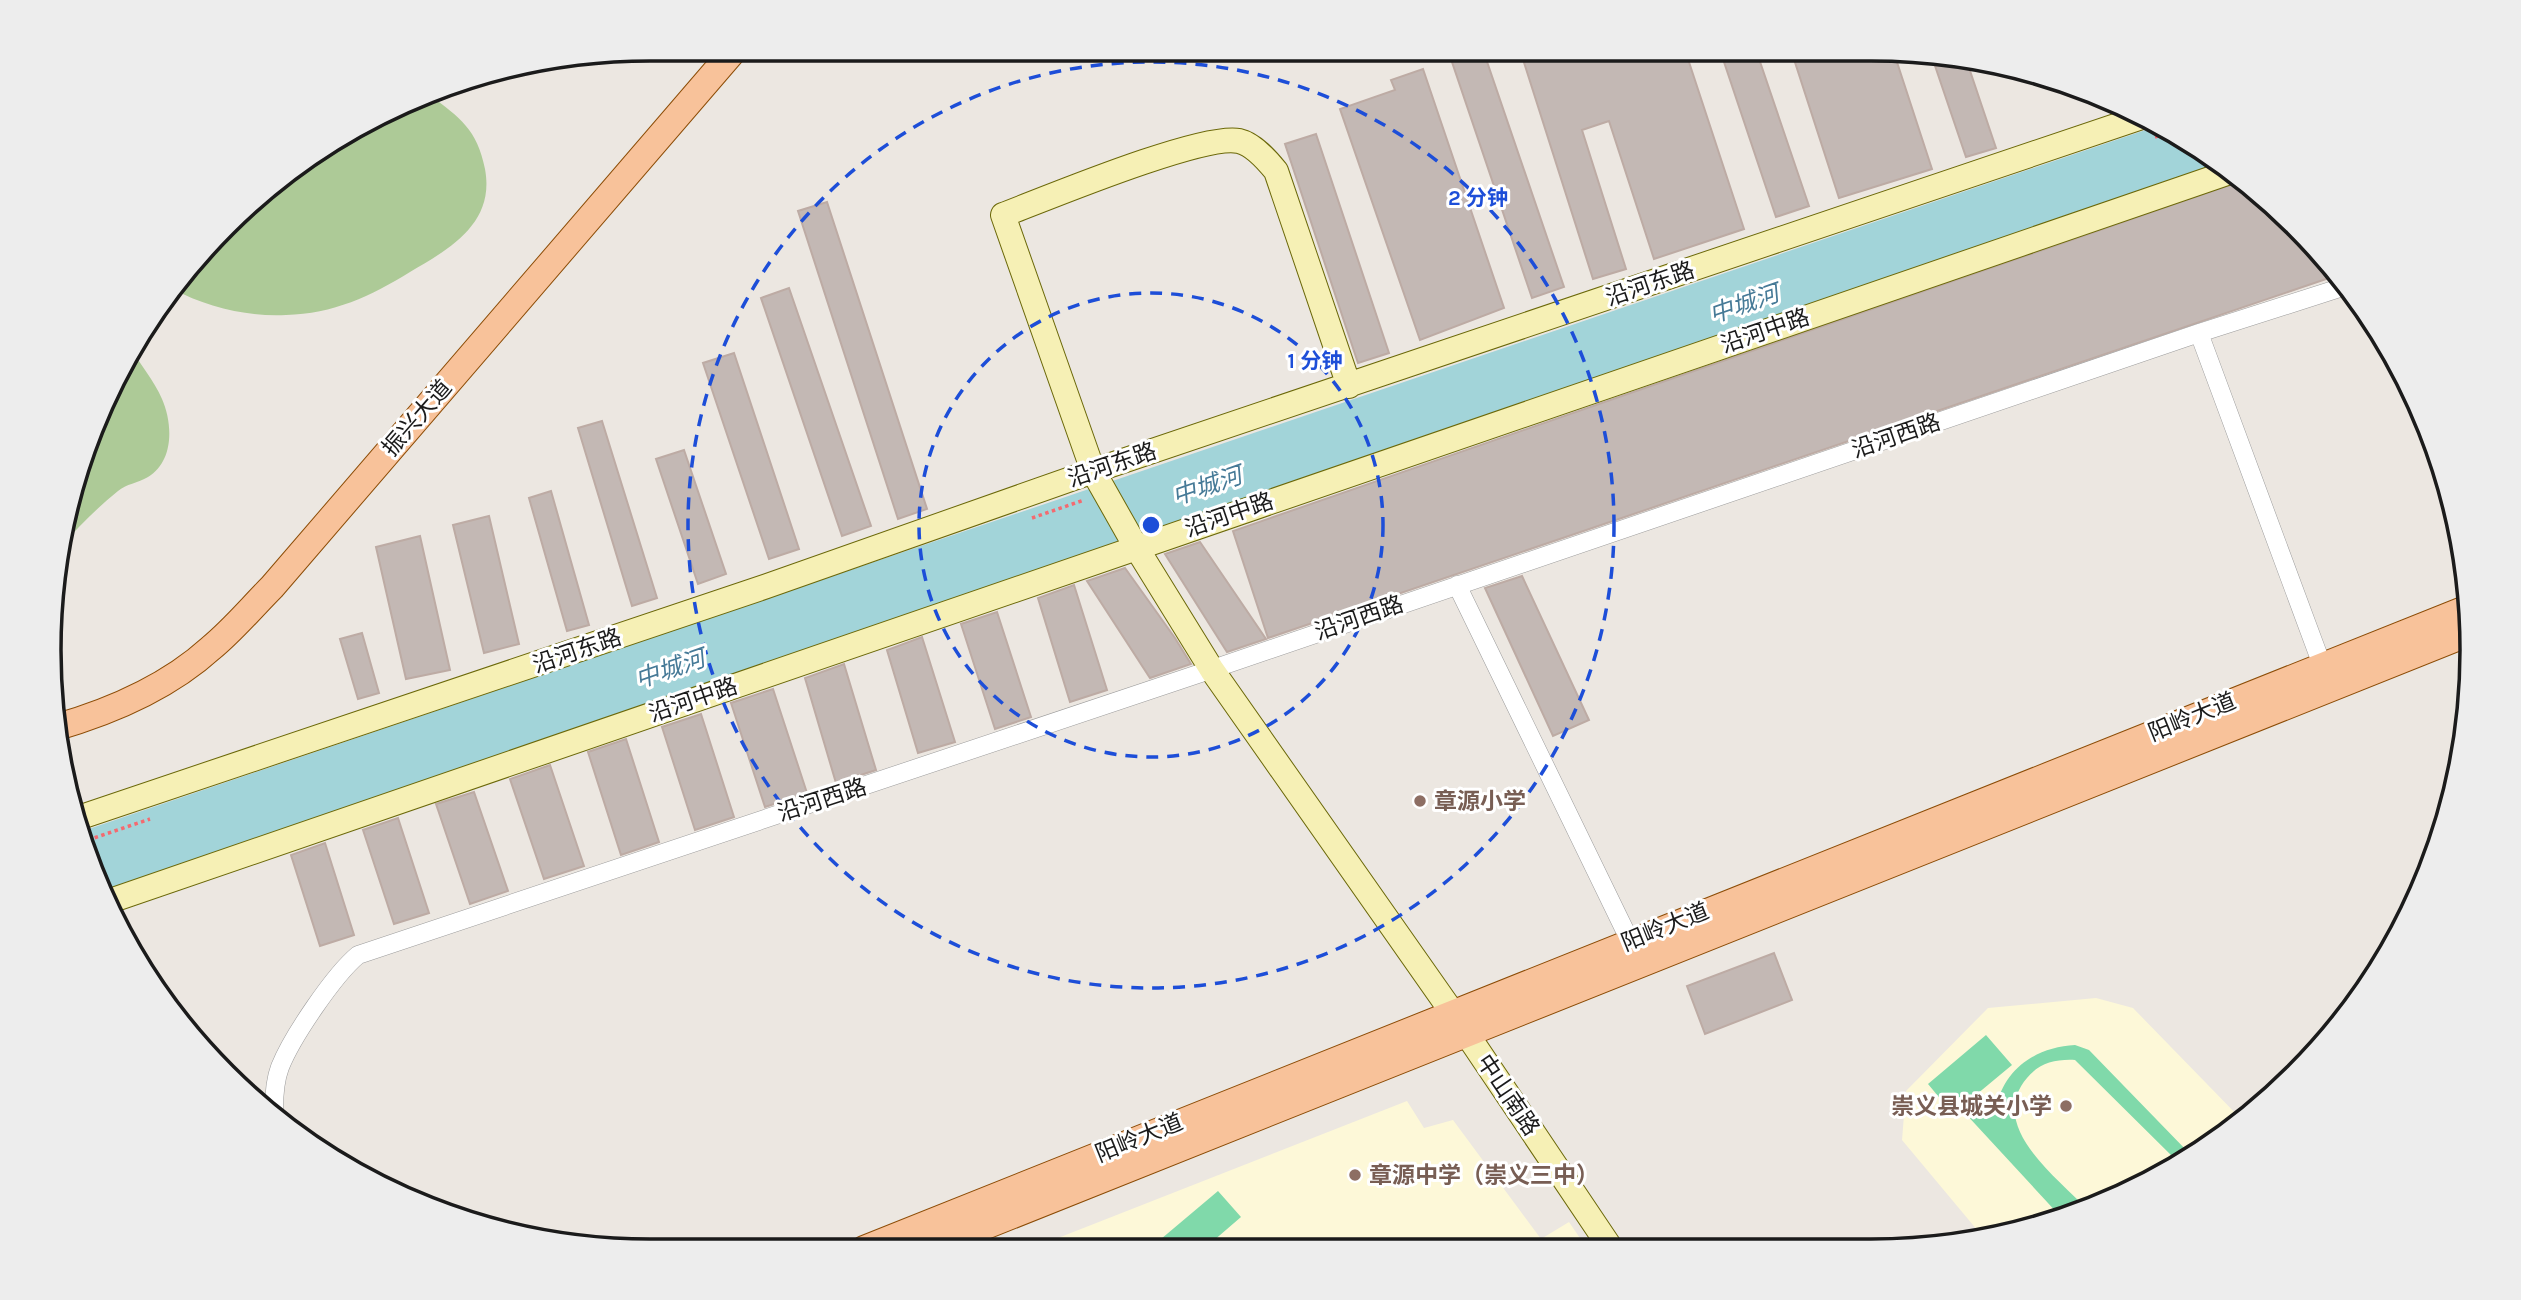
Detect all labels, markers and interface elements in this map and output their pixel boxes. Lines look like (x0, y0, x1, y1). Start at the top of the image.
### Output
text: 2 分钟 (1448, 186, 1508, 210)
street label: 沿河东路 (1602, 256, 1698, 312)
water label: 中城河 (1705, 278, 1786, 329)
street label: 沿河中路 (1717, 303, 1813, 359)
text: 1 分钟 (1288, 349, 1342, 373)
street label: 振兴大道 (377, 374, 457, 462)
street label: 沿河西路 (1848, 408, 1944, 464)
street label: 沿河东路 (1064, 437, 1160, 493)
water label: 中城河 (1168, 460, 1249, 511)
street label: 沿河中路 (1181, 487, 1277, 543)
centre of rings (1139, 513, 1163, 537)
street label: 沿河西路 (1311, 590, 1407, 646)
street label: 沿河东路 (529, 623, 625, 679)
water label: 中城河 (631, 643, 712, 694)
street label: 沿河中路 (645, 672, 741, 728)
street label: 阳岭大道 (2144, 687, 2240, 747)
street label: 沿河西路 (774, 773, 870, 827)
place label: 章源小学 (1434, 788, 1526, 815)
marker: 章源小学 (1412, 793, 1428, 809)
street label: 阳岭大道 (1617, 897, 1713, 957)
street label: 中山南路 (1471, 1049, 1545, 1141)
place label: 崇义县城关小学 (1891, 1093, 2052, 1120)
marker: 崇义县城关小学 (2058, 1098, 2074, 1114)
street label: 阳岭大道 (1091, 1108, 1187, 1168)
place label: 章源中学（崇义三中） (1369, 1162, 1599, 1189)
marker: 章源中学（崇义三中） (1347, 1167, 1363, 1183)

